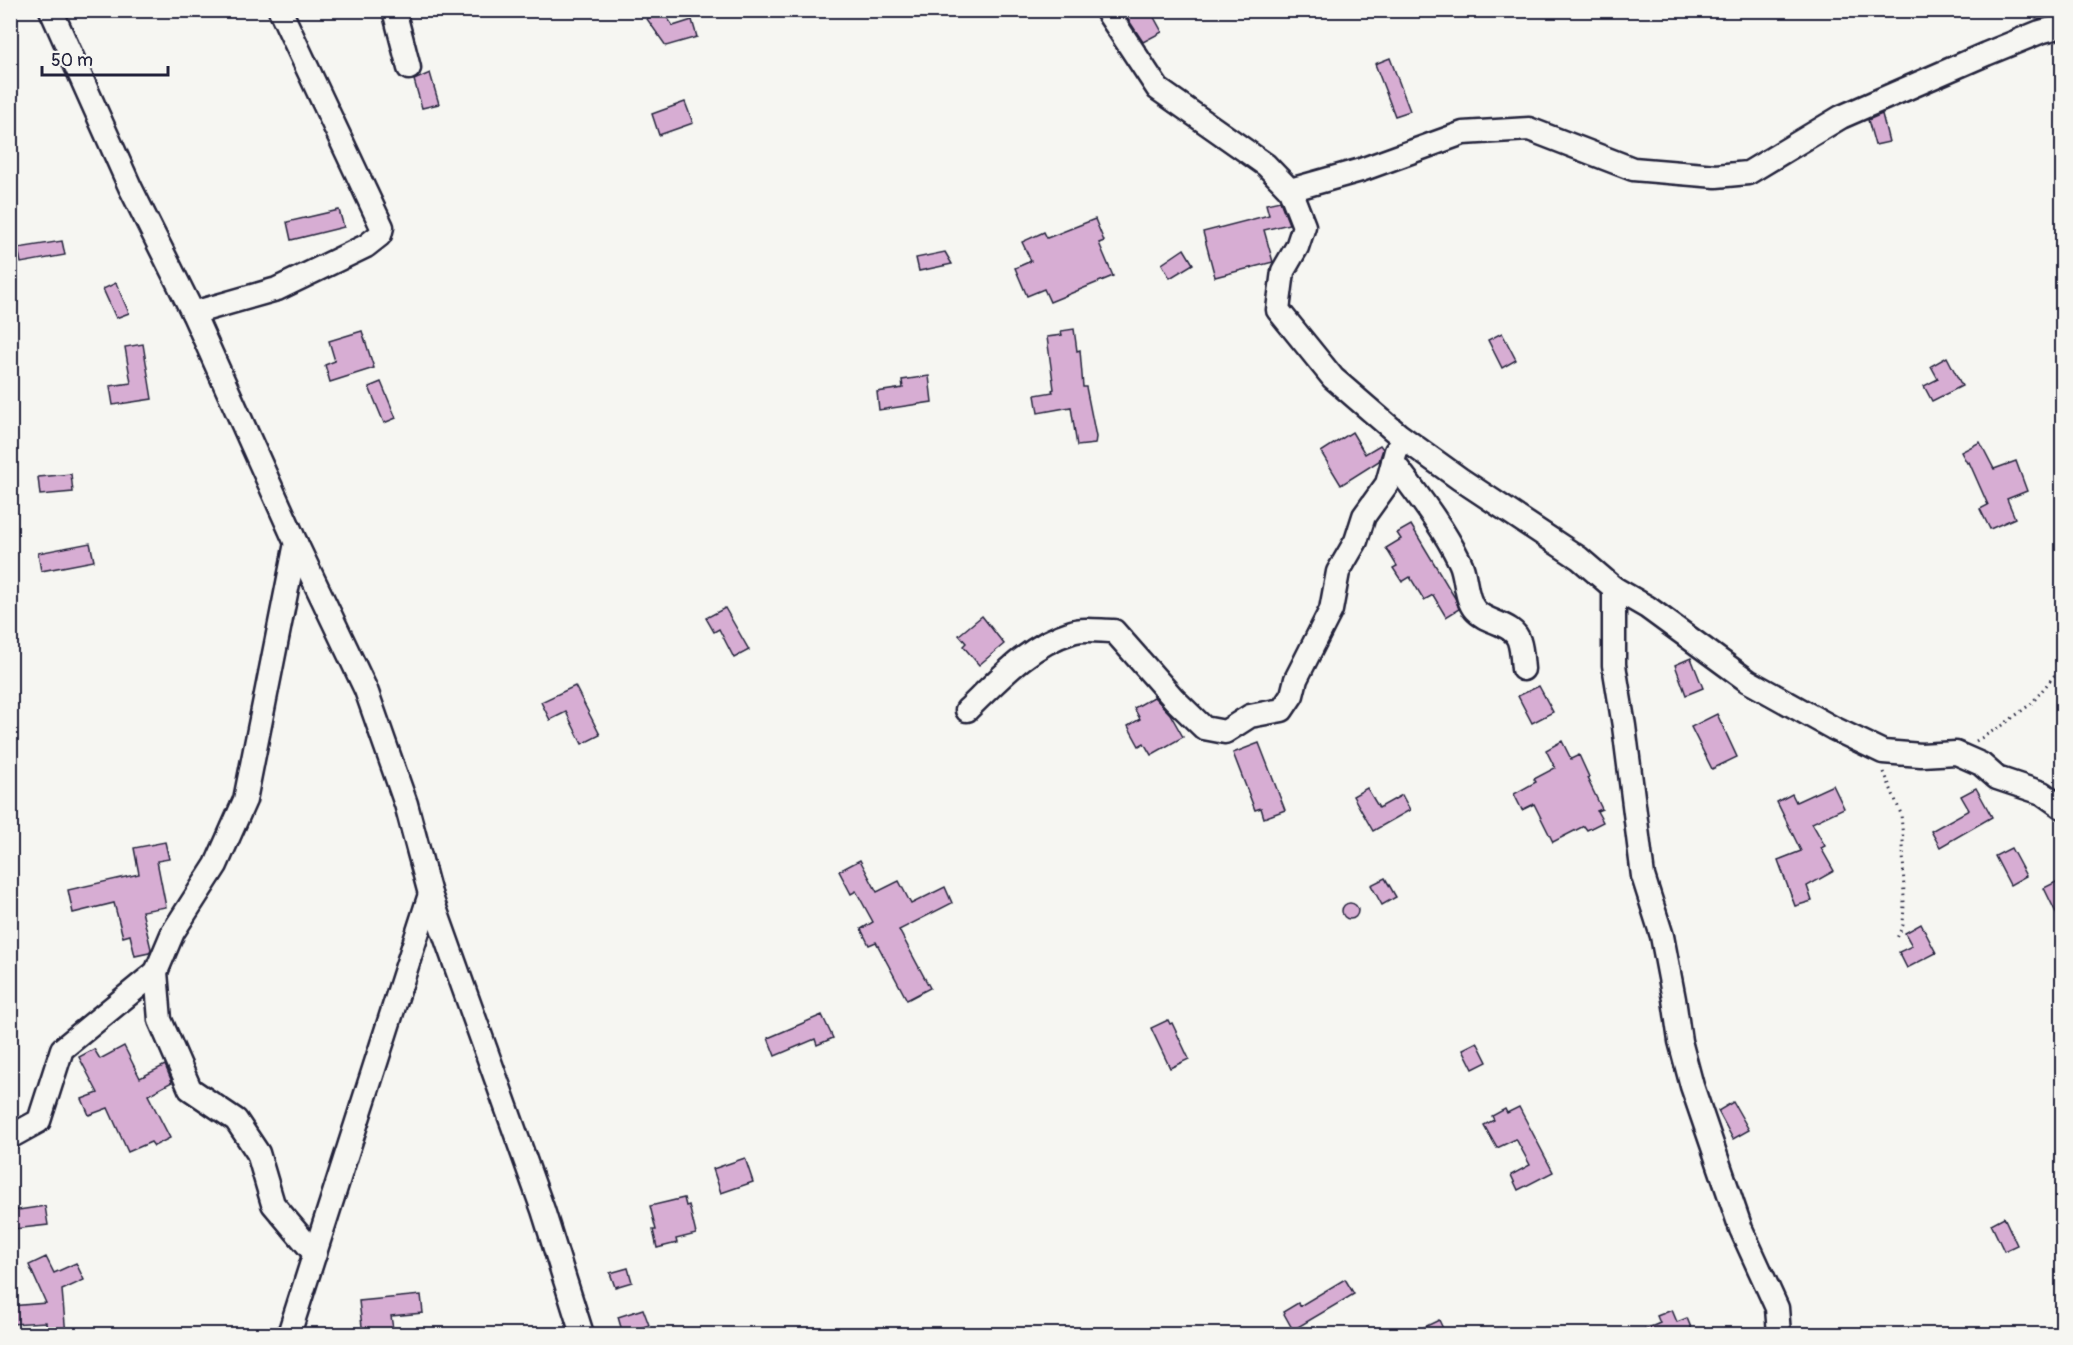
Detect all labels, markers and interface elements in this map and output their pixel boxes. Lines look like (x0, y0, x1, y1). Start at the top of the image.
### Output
scale bar (42, 39, 168, 77)
text: 50 m (51, 49, 93, 72)

